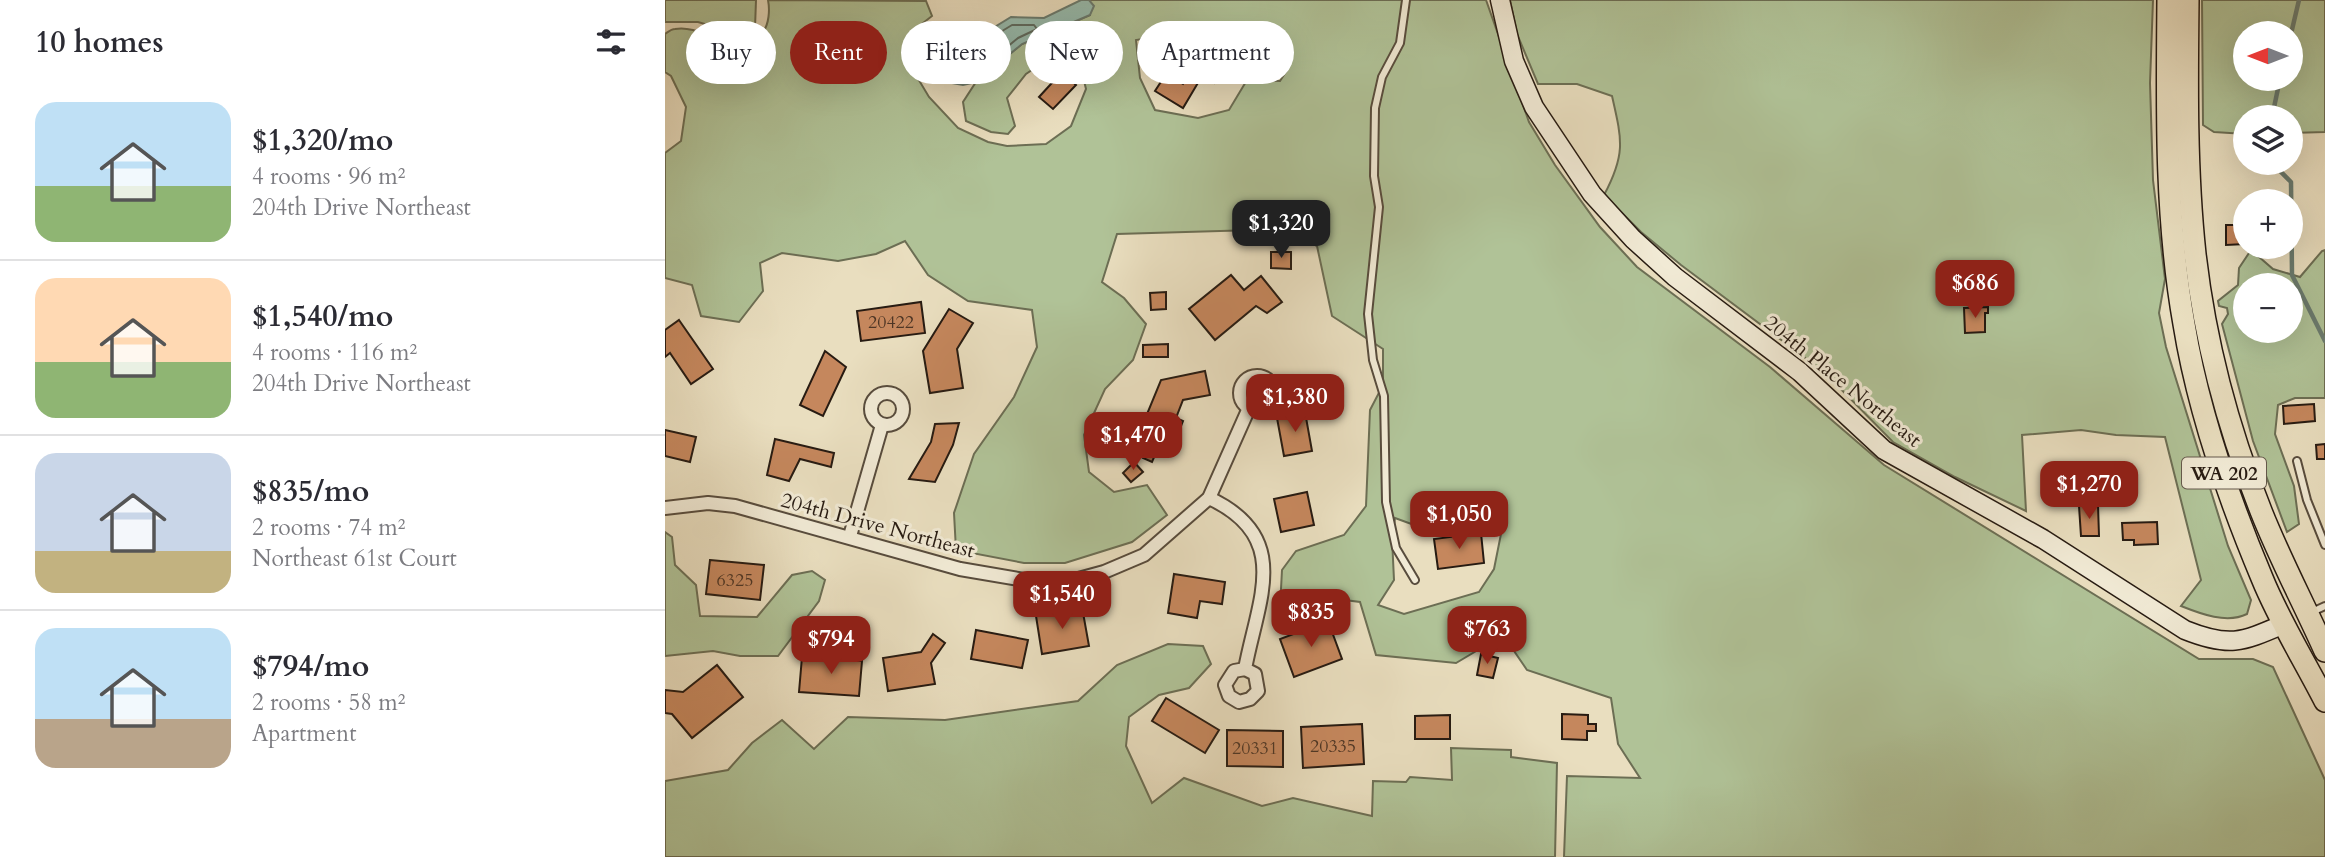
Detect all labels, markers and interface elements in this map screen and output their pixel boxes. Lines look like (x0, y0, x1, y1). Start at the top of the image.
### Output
chip: Buy (686, 21, 776, 84)
chip: Rent (790, 21, 887, 84)
chip: Filters (901, 21, 1011, 84)
chip: New (1025, 21, 1123, 84)
chip: Apartment (1137, 21, 1294, 84)
north arrow (2233, 21, 2303, 91)
map controls (2233, 21, 2303, 343)
text: 10 homes (35, 22, 164, 63)
icon: filters (592, 23, 630, 61)
button: layers (2233, 105, 2303, 175)
text: $1,320/mo (252, 120, 393, 161)
icon: home (91, 130, 175, 214)
text: 4 rooms · 96 m² (252, 161, 405, 192)
button: + (2233, 189, 2303, 259)
text: 204th Drive Northeast (252, 192, 471, 223)
pin: $1,320 (1224, 201, 1338, 260)
text: $1,320 (1248, 207, 1314, 238)
pin: $686 (1934, 260, 2016, 320)
text: $686 (1951, 267, 1999, 298)
button: − (2233, 273, 2303, 343)
text: $1,540/mo (252, 296, 393, 337)
icon: home (91, 306, 175, 390)
street label: 204th Place Northeast (1758, 309, 1928, 454)
house number: 20422 (868, 310, 914, 335)
text: 4 rooms · 116 m² (252, 337, 417, 368)
text: 204th Drive Northeast (252, 368, 471, 399)
pin: $1,380 (1238, 374, 1352, 434)
text: $1,380 (1262, 381, 1328, 412)
pin: $1,470 (1076, 412, 1190, 472)
text: $1,470 (1100, 419, 1166, 450)
road number: WA 202 (2182, 458, 2266, 488)
pin: $1,270 (2032, 462, 2146, 521)
text: $1,270 (2056, 468, 2122, 499)
text: $835/mo (252, 471, 369, 512)
icon: home (91, 481, 175, 565)
street label: 204th Drive Northeast (778, 486, 978, 565)
pin: $1,050 (1402, 491, 1516, 551)
text: $1,050 (1426, 498, 1492, 529)
text: 2 rooms · 74 m² (252, 512, 405, 543)
text: Northeast 61st Court (252, 543, 457, 574)
house number: 6325 (717, 568, 753, 593)
pin: $1,540 (1005, 572, 1119, 631)
text: $1,540 (1029, 578, 1095, 609)
pin: $835 (1270, 590, 1352, 649)
text: $835 (1287, 596, 1335, 627)
pin: $763 (1446, 606, 1528, 666)
text: $763 (1463, 613, 1511, 644)
pin: $794 (790, 616, 872, 676)
text: $794 (807, 623, 855, 654)
text: $794/mo (252, 646, 369, 687)
icon: home (91, 656, 175, 740)
text: 2 rooms · 58 m² (252, 687, 405, 718)
text: Apartment (252, 718, 356, 749)
house number: 20335 (1310, 734, 1356, 759)
house number: 20331 (1232, 736, 1278, 761)

